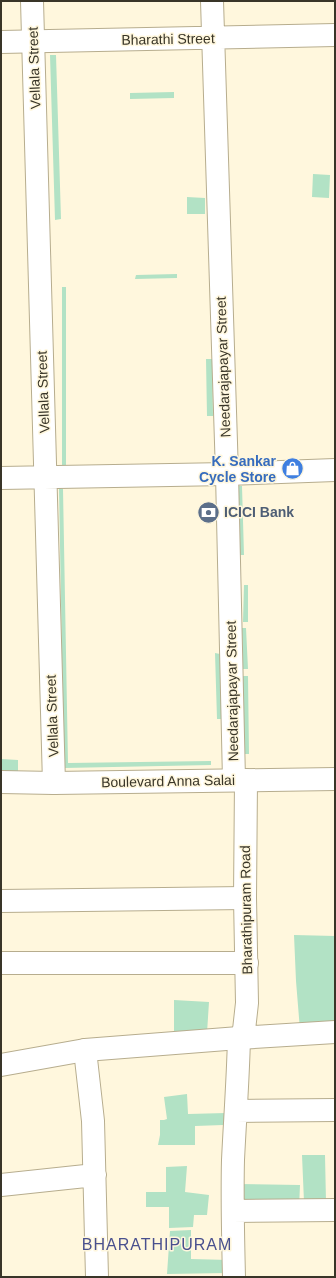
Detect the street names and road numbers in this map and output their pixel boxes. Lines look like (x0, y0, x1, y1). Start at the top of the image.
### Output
street label: Vellala Street (25, 26, 43, 110)
street label: Bharathi Street (121, 30, 215, 48)
street label: Needarajapayar Street (213, 296, 233, 438)
street label: Vellala Street (34, 350, 52, 434)
street label: Needarajapayar Street (223, 620, 241, 762)
street label: Vellala Street (43, 674, 61, 758)
street label: Boulevard Anna Salai (101, 772, 235, 790)
street label: Bharathipuram Road (237, 845, 255, 975)

